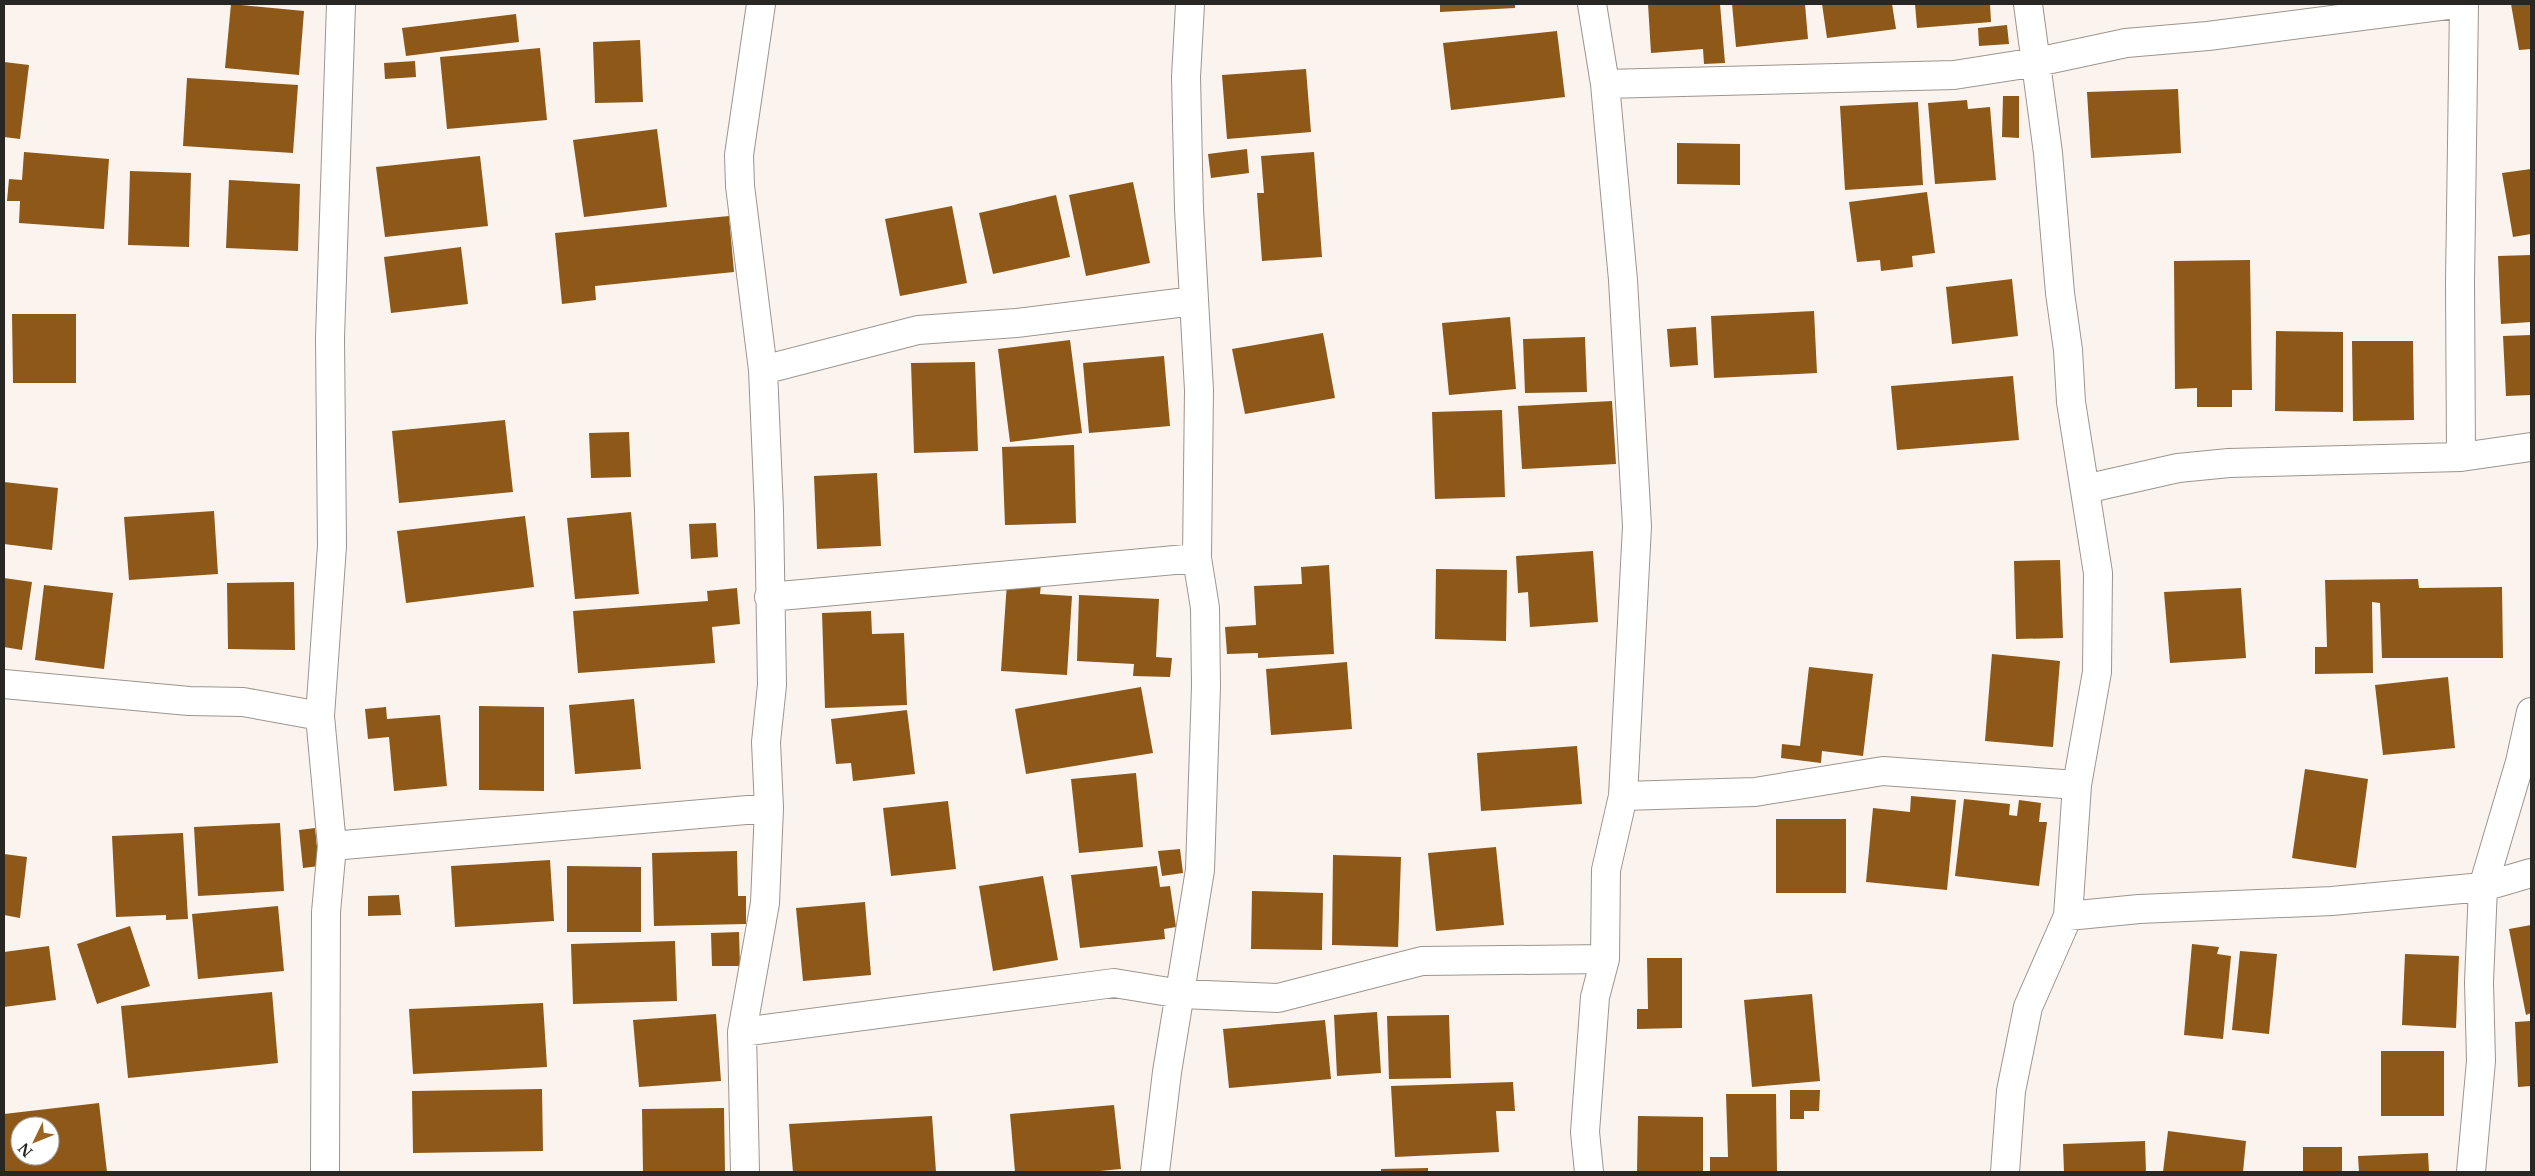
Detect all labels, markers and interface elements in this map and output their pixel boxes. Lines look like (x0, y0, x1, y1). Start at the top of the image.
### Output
north arrow (10, 1116, 60, 1166)
text: N (14, 1139, 37, 1161)

